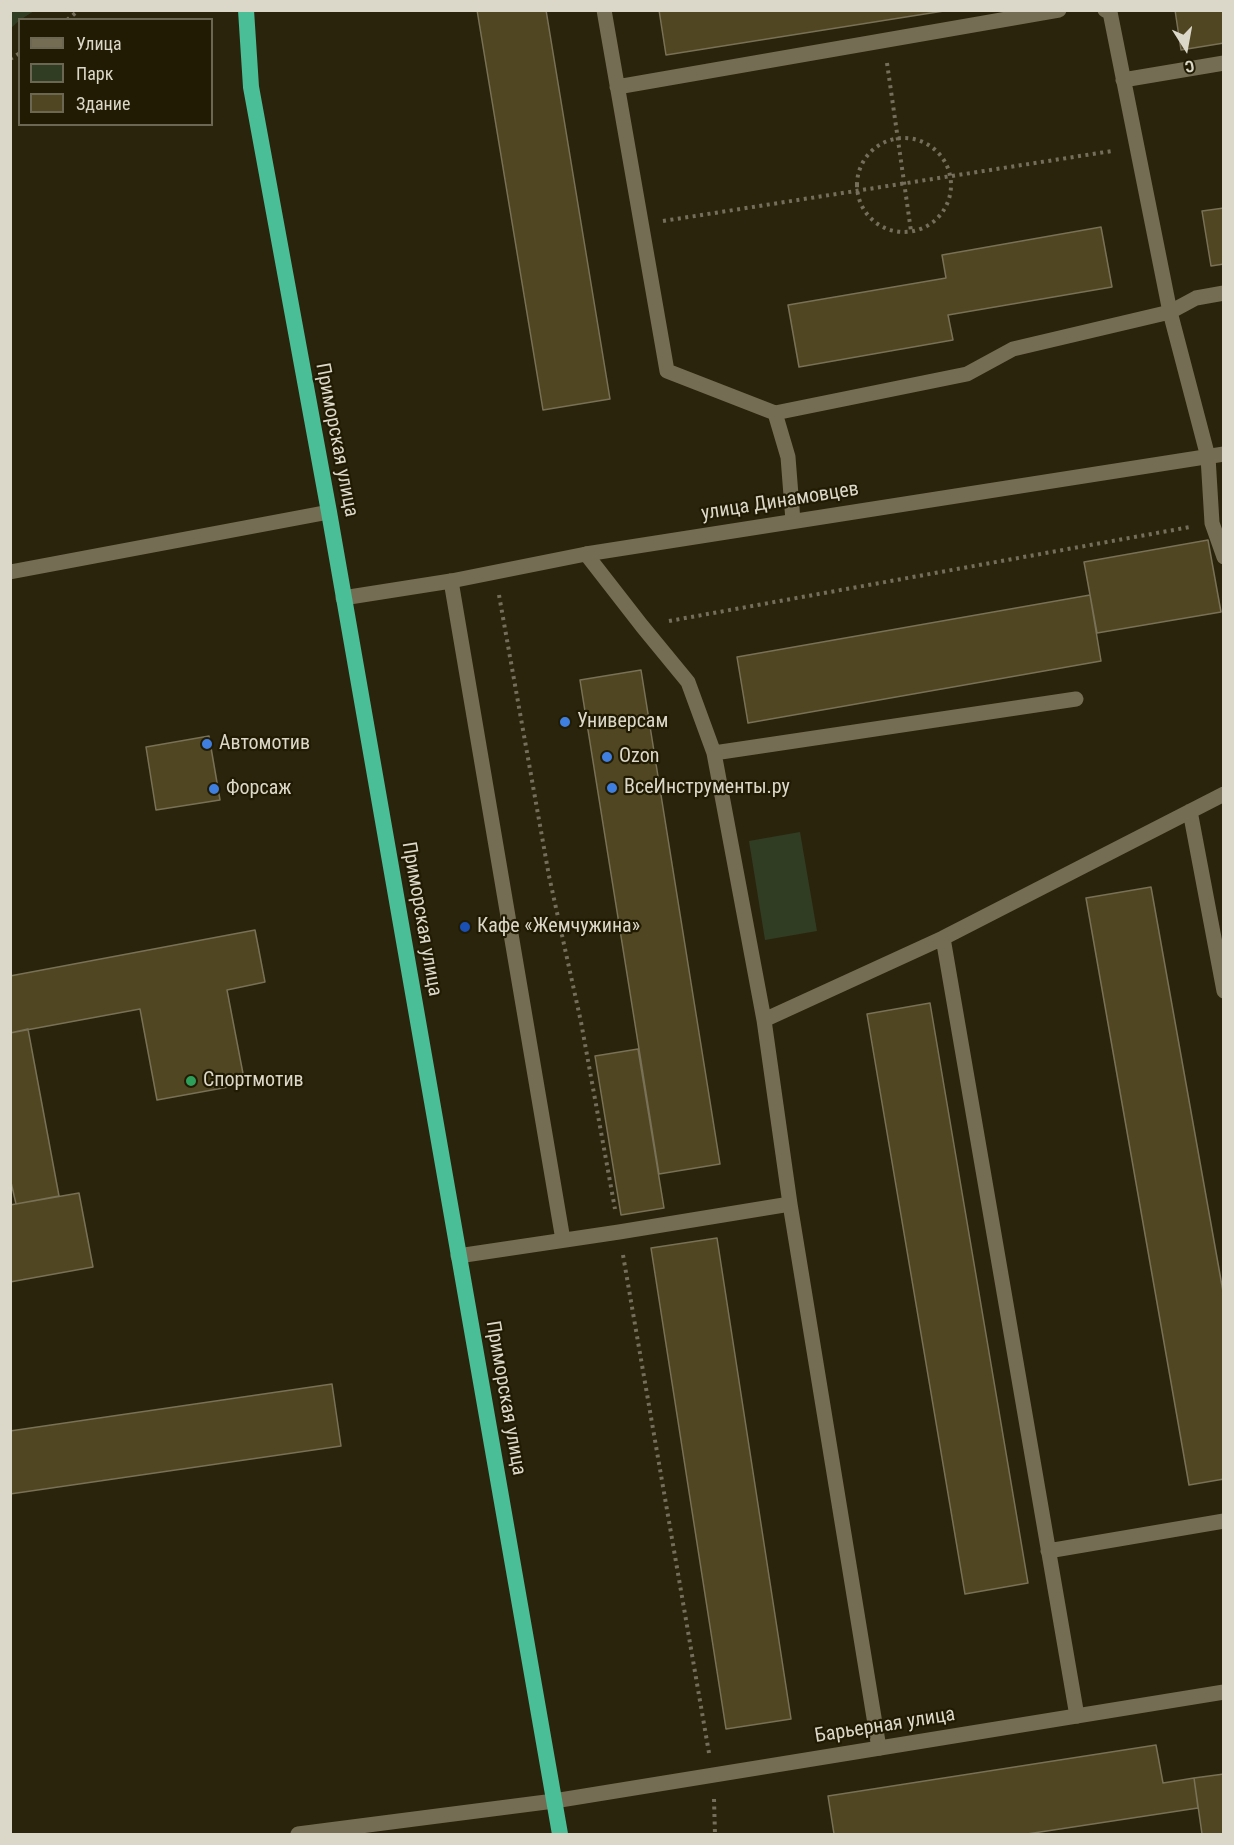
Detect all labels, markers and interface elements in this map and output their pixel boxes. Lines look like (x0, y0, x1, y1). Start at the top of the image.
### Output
legend (18, 18, 213, 126)
north arrow (1156, 18, 1216, 78)
text: Улица (76, 33, 122, 54)
text: С (1183, 56, 1196, 76)
text: Парк (76, 63, 113, 84)
text: Здание (76, 93, 130, 114)
street label: Приморская улица (309, 361, 363, 519)
street label: улица Динамовцев (700, 478, 860, 526)
place label: Универсам (577, 710, 668, 734)
marker: Универсам (558, 715, 572, 729)
place label: Автомотив (219, 732, 310, 756)
marker: Автомотив (200, 737, 214, 751)
place label: Ozon (619, 745, 659, 769)
marker: Ozon (600, 750, 614, 764)
place label: ВсеИнструменты.ру (624, 776, 790, 800)
place label: Форсаж (226, 777, 292, 801)
marker: ВсеИнструменты.ру (605, 781, 619, 795)
marker: Форсаж (207, 782, 221, 796)
street label: Приморская улица (396, 840, 446, 998)
place label: Кафе «Жемчужина» (477, 915, 640, 939)
marker: Кафе «Жемчужина» (458, 920, 472, 934)
place label: Спортмотив (203, 1069, 304, 1093)
marker: Спортмотив (184, 1074, 198, 1088)
street label: Приморская улица (480, 1319, 530, 1477)
street label: Барьерная улица (813, 1703, 957, 1749)

